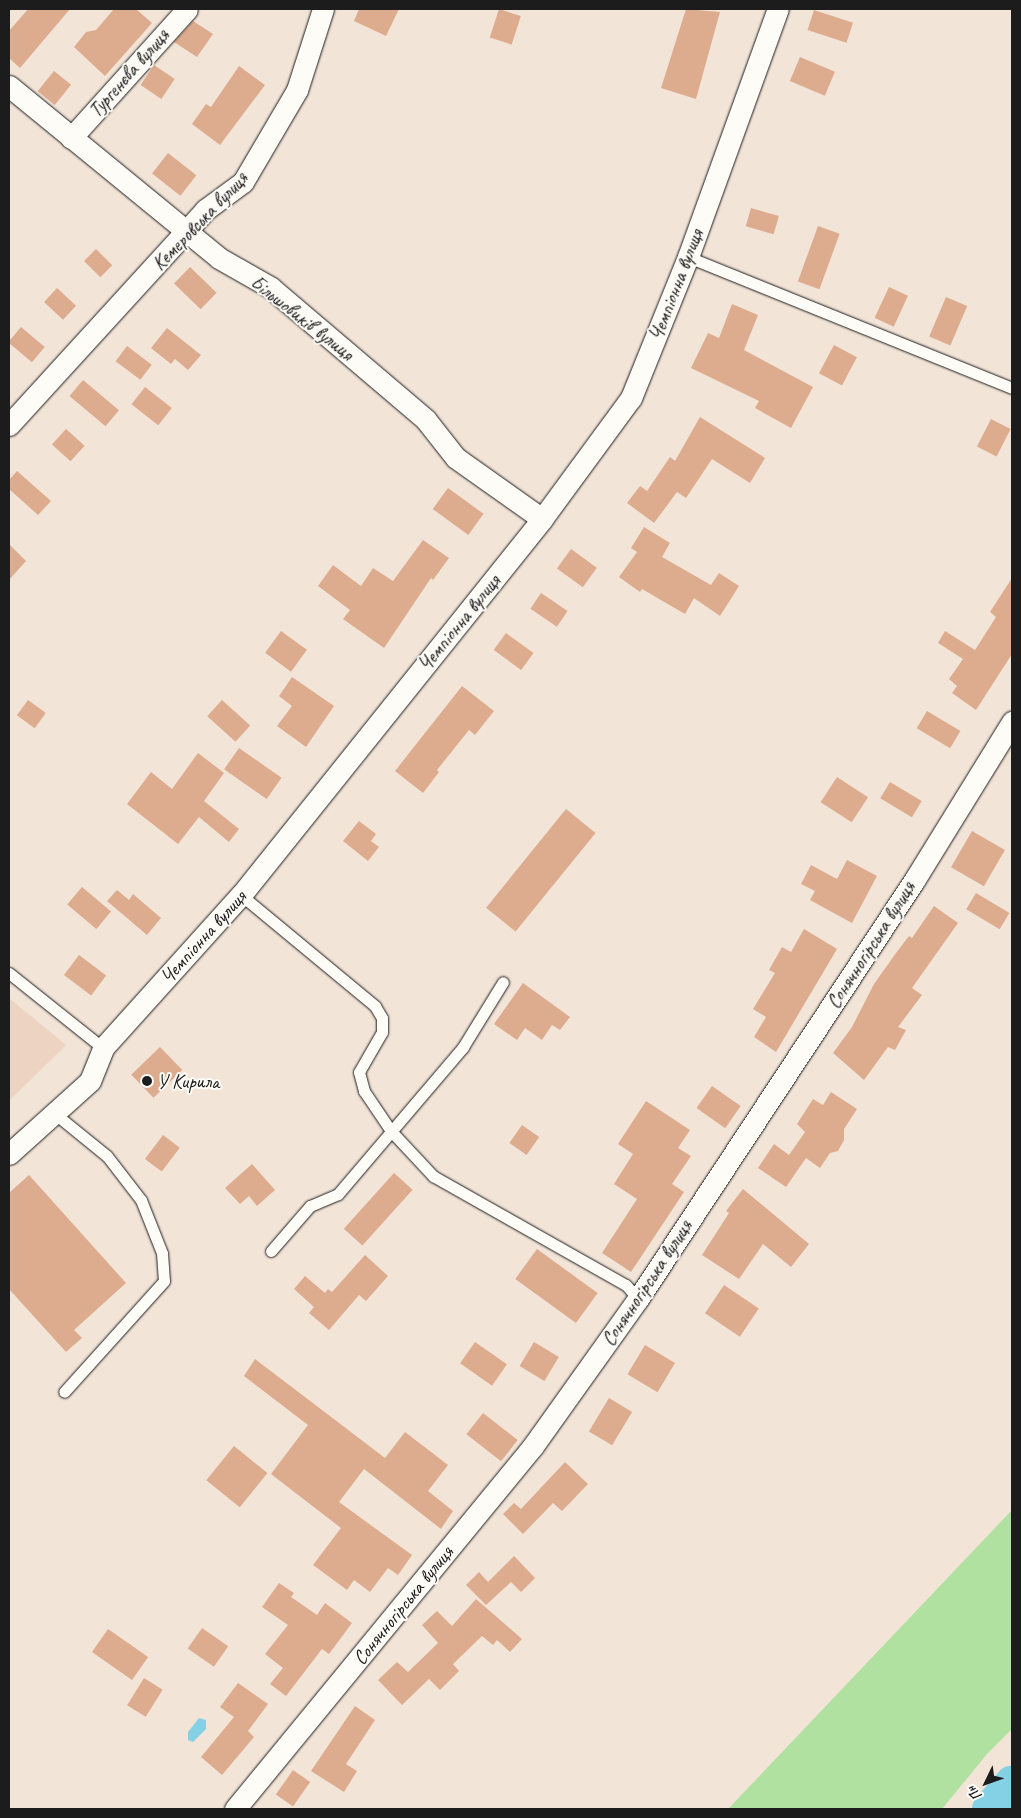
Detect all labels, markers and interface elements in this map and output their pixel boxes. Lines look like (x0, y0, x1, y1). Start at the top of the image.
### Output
street label: Тургенєва вулиця (83, 24, 175, 122)
street label: Кемеровська вулиця (147, 166, 253, 276)
street label: Чемпіонна вулиця (644, 226, 708, 344)
street label: Більшовиків вулиця (246, 271, 358, 365)
street label: Чемпіонна вулиця (413, 570, 505, 676)
street label: Сонячногірська вулиця (821, 877, 921, 1013)
street label: Чемпіонна вулиця (155, 885, 251, 989)
place label: У Кирила (157, 1069, 219, 1093)
marker: У Кирила (141, 1075, 153, 1087)
street label: Сонячногірська вулиця (596, 1215, 698, 1351)
street label: Сонячногірська вулиця (347, 1540, 459, 1670)
north arrow (961, 1758, 1011, 1808)
text: Пн (963, 1782, 986, 1805)

